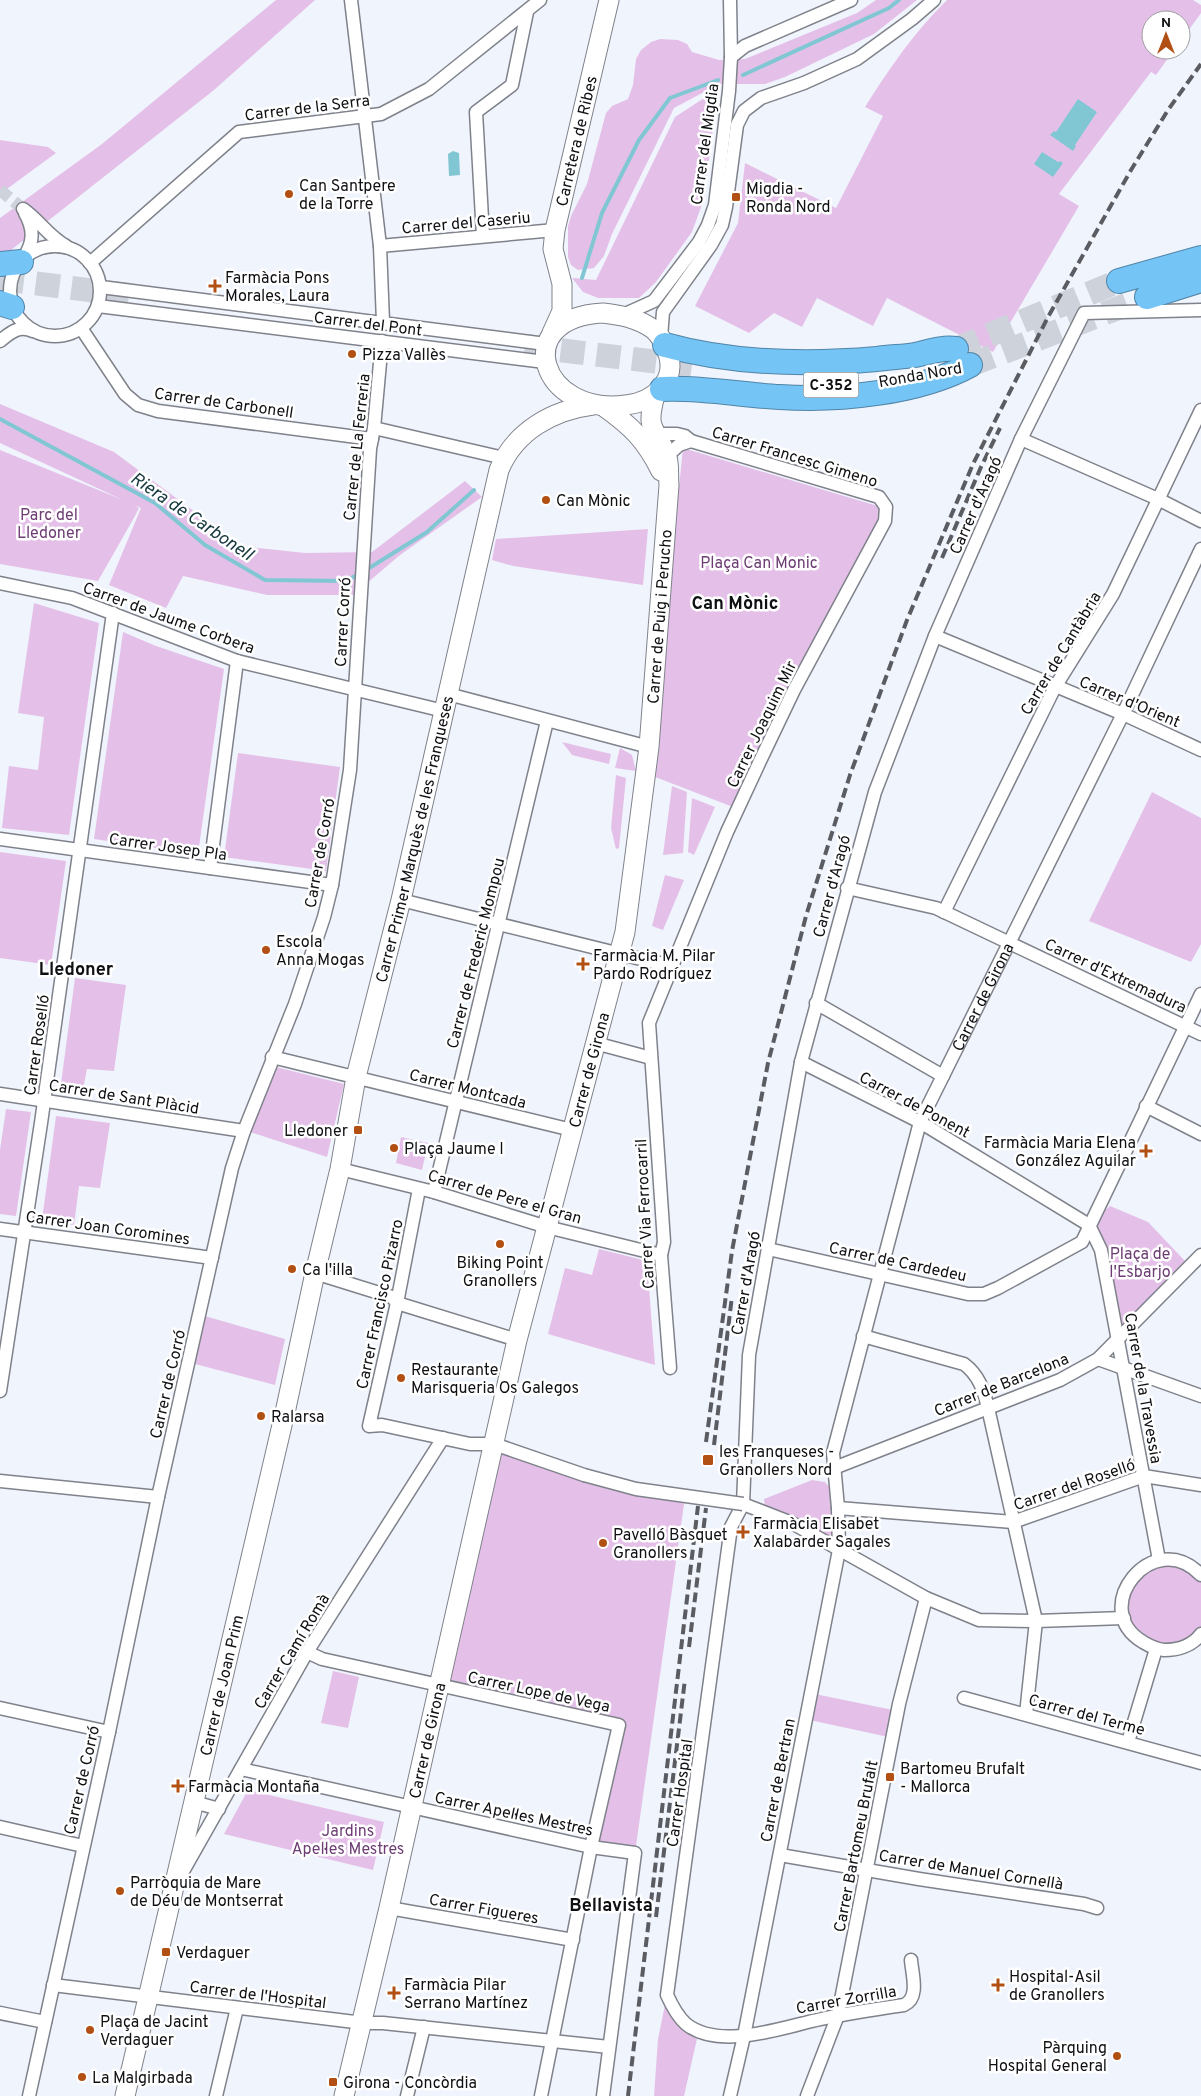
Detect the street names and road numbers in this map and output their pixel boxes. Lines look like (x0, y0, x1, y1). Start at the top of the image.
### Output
street label: Carretera de Ribes (553, 74, 603, 209)
street label: Carrer del Migdia (688, 82, 724, 206)
street label: Carrer de la Serra (244, 91, 371, 127)
street label: Carrer del Caseriu (401, 208, 531, 240)
street label: Carrer del Pont (312, 308, 423, 342)
street label: Ronda Nord (877, 359, 964, 393)
road number: C-352 (804, 372, 858, 398)
street label: Carrer de La Ferreria (340, 373, 376, 522)
street label: Carrer de Carbonell (153, 384, 295, 424)
street label: Carrer Francesc Gimeno (709, 423, 880, 493)
street label: Carrer d'Aragó (946, 454, 1007, 558)
street label: Carrer de Puig i Perucho (644, 529, 678, 705)
street label: Carrer Corró (332, 577, 356, 668)
street label: Carrer de Jaume Corbera (80, 578, 257, 659)
street label: Carrer de Cantàbria (1017, 589, 1107, 719)
street label: Carrer Joaquim Mir (723, 658, 802, 792)
street label: Carrer d'Orient (1076, 673, 1183, 733)
street label: Carrer Primer Marquès de les Franqueses (372, 694, 459, 985)
street label: Carrer de Corró (301, 797, 340, 910)
street label: Carrer Josep Pla (108, 830, 228, 866)
street label: Carrer d'Aragó (810, 833, 856, 940)
street label: Carrer de Frederic Mompou (444, 856, 510, 1051)
street label: Carrer d'Extremadura (1041, 935, 1189, 1019)
street label: Carrer de Girona (949, 940, 1019, 1055)
street label: Carrer Roselló (21, 993, 55, 1097)
street label: Carrer de Girona (566, 1011, 615, 1130)
street label: Carrer Montcada (407, 1066, 528, 1114)
street label: Carrer de Ponent (855, 1068, 973, 1143)
street label: Carrer de Sant Plàcid (47, 1076, 200, 1120)
street label: Carrer Via Ferrocarril (632, 1138, 660, 1290)
street label: Carrer de Pere el Gran (425, 1166, 584, 1229)
street label: Carrer Joan Coromines (24, 1208, 191, 1250)
street label: Carrer Francisco Pizarro (353, 1218, 409, 1391)
street label: Carrer d'Aragó (728, 1230, 766, 1337)
street label: Carrer de Cardedeu (827, 1239, 968, 1287)
street label: Carrer de la Travessia (1119, 1311, 1165, 1465)
street label: Carrer de Corró (147, 1328, 191, 1441)
street label: Carrer de Barcelona (932, 1350, 1072, 1422)
street label: Carrer del Roselló (1011, 1456, 1138, 1516)
street label: Carrer Camí Romà (250, 1591, 335, 1713)
street label: Carrer de Joan Prim (197, 1613, 249, 1758)
street label: Carrer Lope de Vega (465, 1668, 612, 1718)
street label: Carrer de Girona (406, 1681, 451, 1801)
street label: Carrer del Terme (1026, 1691, 1147, 1741)
street label: Carrer de Bertran (757, 1717, 801, 1844)
street label: Carrer de Corró (61, 1724, 105, 1837)
street label: Carrer Hospital (664, 1738, 698, 1849)
street label: Carrer Bartomeu Brufalt (830, 1759, 883, 1934)
street label: Carrer Apel·les Mestres (432, 1788, 595, 1842)
street label: Carrer de Manuel Cornellà (877, 1846, 1064, 1895)
street label: Carrer Figueres (427, 1890, 540, 1929)
street label: Carrer de l'Hospital (188, 1978, 327, 2014)
street label: Carrer Zorrilla (794, 1982, 898, 2020)

